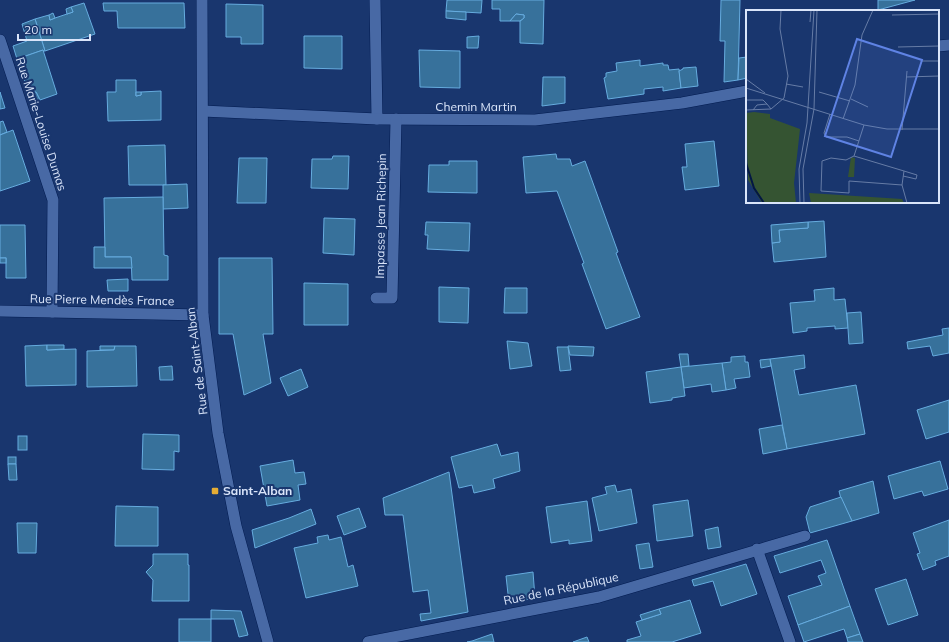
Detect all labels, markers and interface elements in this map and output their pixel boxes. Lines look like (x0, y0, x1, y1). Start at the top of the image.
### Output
inset map (746, 10, 939, 203)
scale bar (18, 16, 90, 42)
text: 20 m (24, 22, 52, 37)
street label: Rue Marie-Louise Dumas (13, 55, 70, 193)
street label: Chemin Martin (435, 99, 517, 114)
street label: Impasse Jean Richepin (372, 153, 389, 279)
street label: Rue Pierre Mendès France (30, 291, 174, 308)
street label: Rue de Saint-Alban (182, 306, 211, 416)
place label: Saint-Alban (223, 483, 292, 498)
marker: Saint-Alban (210, 486, 220, 496)
street label: Rue de la République (502, 569, 620, 608)

